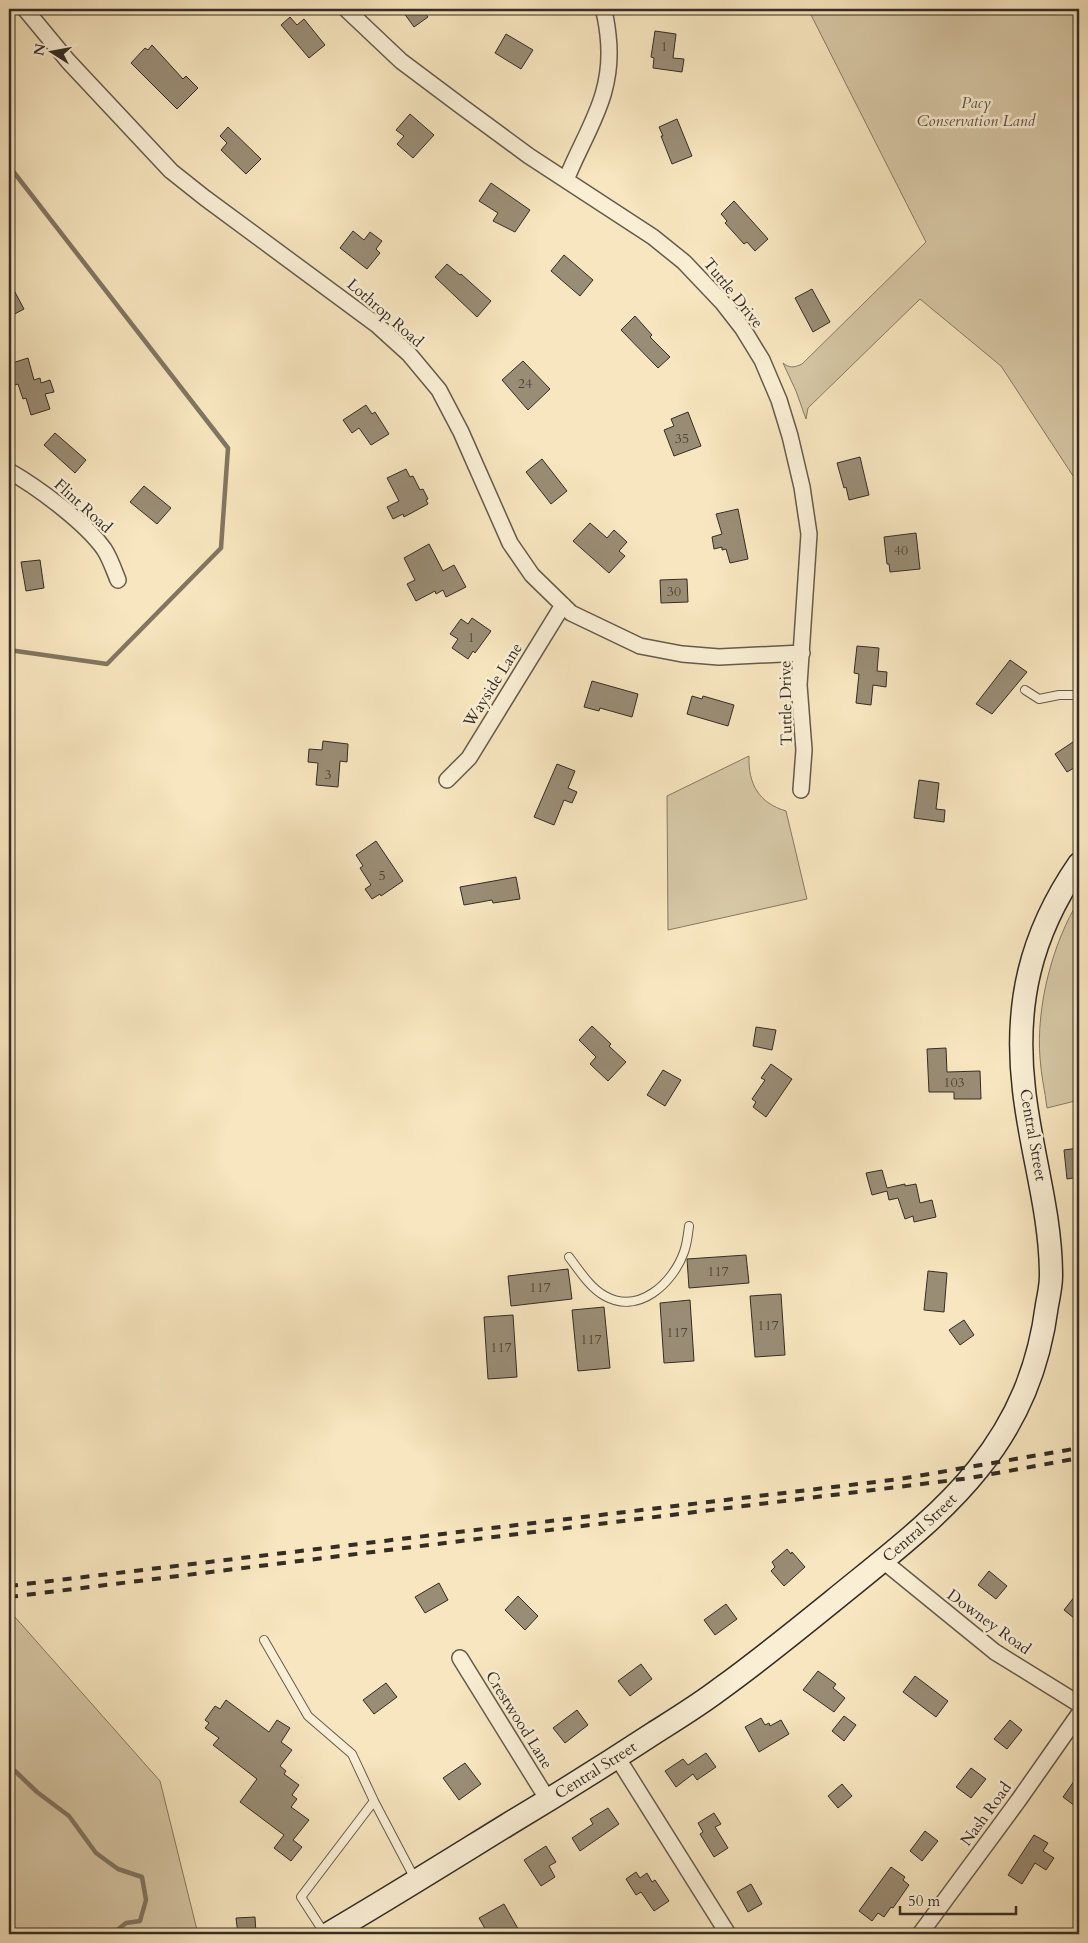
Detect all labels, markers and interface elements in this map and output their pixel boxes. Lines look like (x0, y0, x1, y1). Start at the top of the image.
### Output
north arrow (28, 28, 78, 78)
house number: 1 (660, 37, 668, 56)
text: N (29, 42, 50, 57)
park label: Pacy Conservation Land (917, 92, 1036, 132)
street label: Tuttle Drive (698, 253, 768, 333)
street label: Lothrop Road (342, 274, 428, 353)
house number: 24 (518, 374, 532, 393)
house number: 35 (675, 429, 689, 448)
street label: Flint Road (49, 474, 117, 538)
house number: 40 (894, 541, 908, 560)
house number: 30 (667, 582, 681, 601)
house number: 1 (467, 628, 475, 647)
street label: Wayside Lane (458, 638, 528, 732)
street label: Tuttle Drive (774, 660, 798, 746)
house number: 3 (324, 765, 332, 784)
house number: 5 (378, 866, 386, 885)
house number: 103 (943, 1073, 965, 1092)
street label: Central Street (1014, 1087, 1052, 1183)
house number: 117 (707, 1262, 729, 1281)
house number: 117 (529, 1278, 551, 1297)
house number: 117 (757, 1316, 779, 1335)
house number: 117 (666, 1323, 688, 1342)
house number: 117 (580, 1330, 602, 1349)
house number: 117 (490, 1338, 512, 1357)
street label: Central Street (878, 1489, 962, 1567)
street label: Downey Road (943, 1584, 1036, 1660)
street label: Crestwood Lane (480, 1667, 558, 1773)
street label: Central Street (551, 1736, 641, 1804)
street label: Nash Road (955, 1777, 1017, 1850)
scale bar (900, 1883, 1017, 1915)
text: 50 m (908, 1891, 940, 1911)

